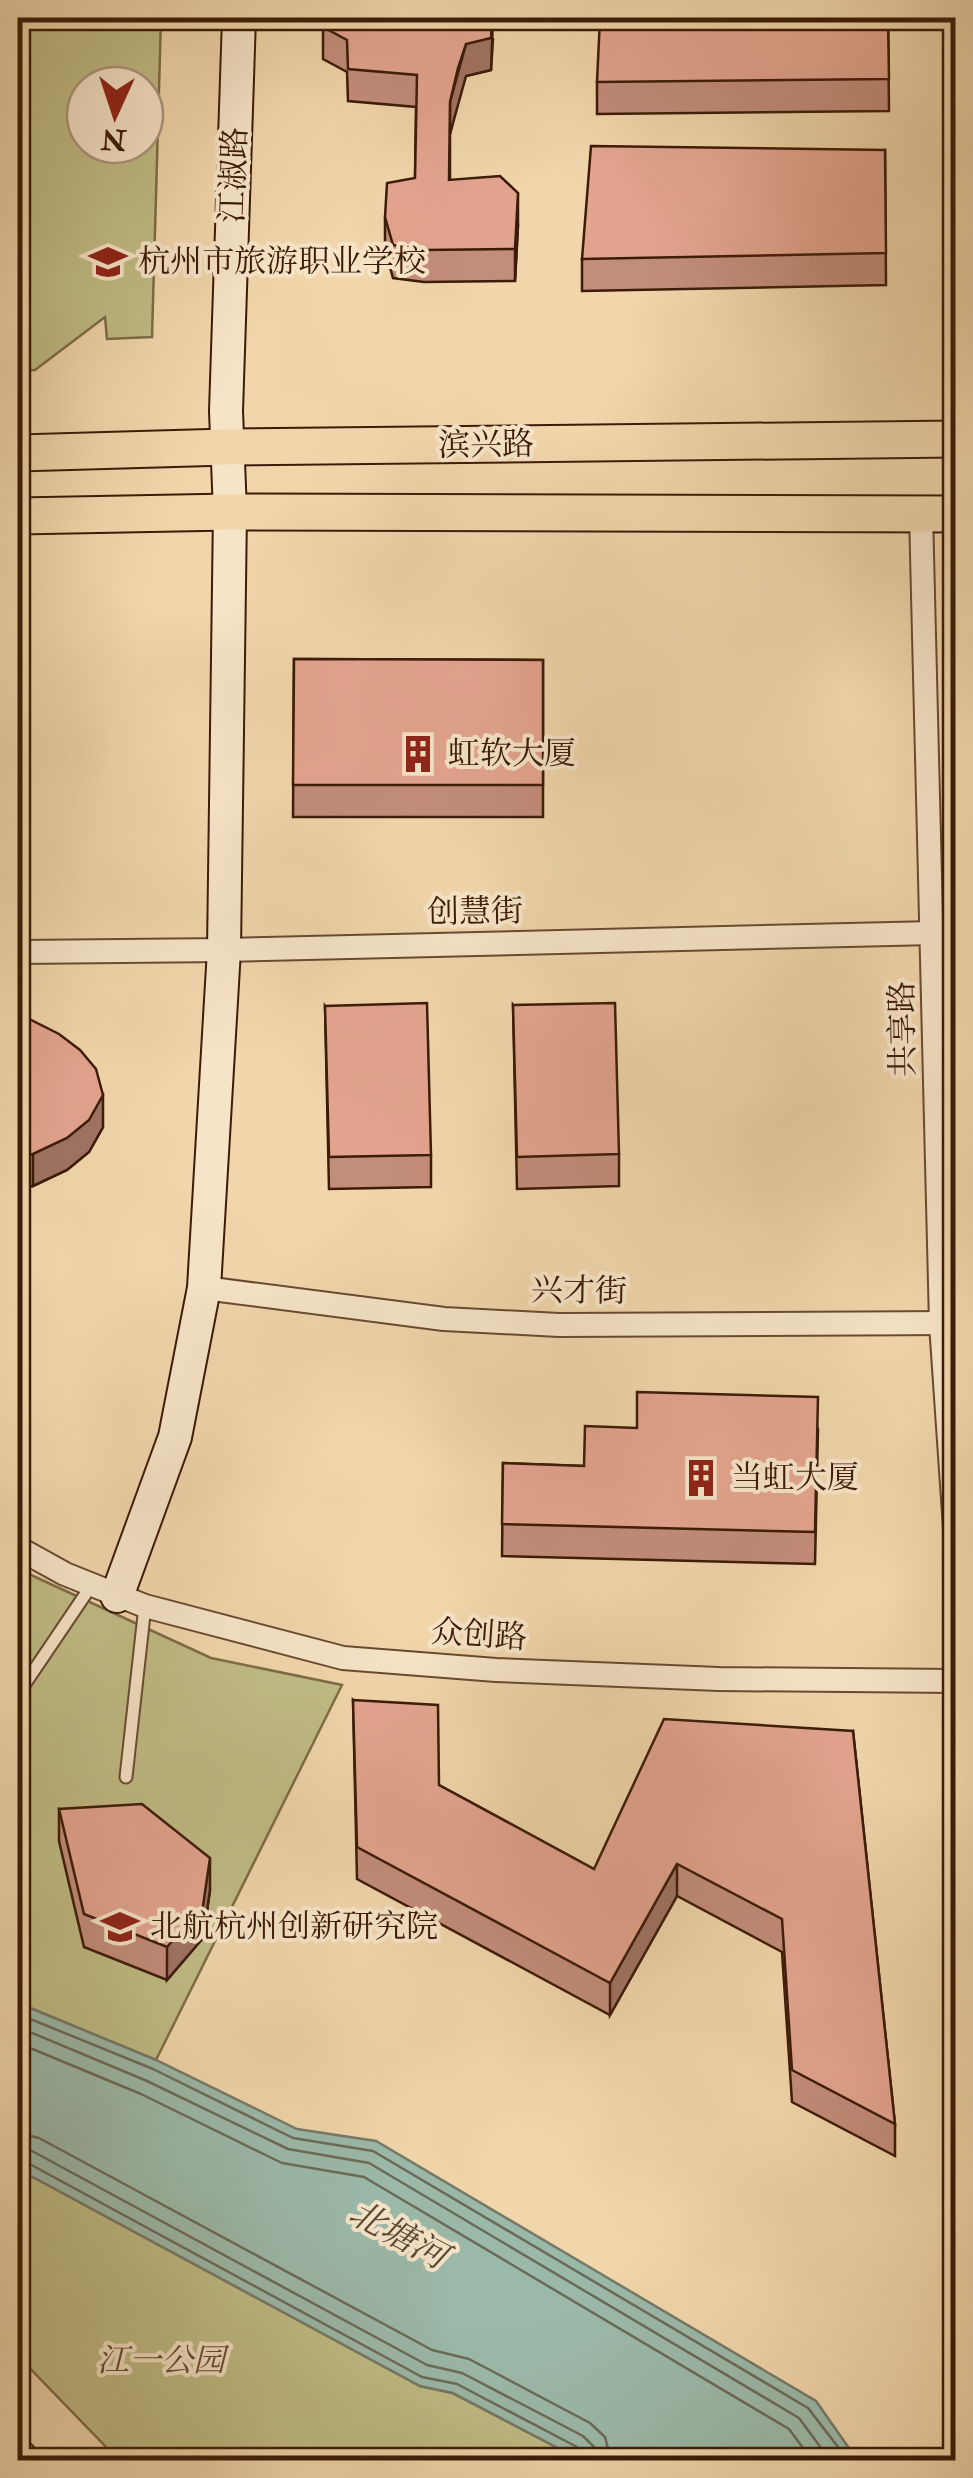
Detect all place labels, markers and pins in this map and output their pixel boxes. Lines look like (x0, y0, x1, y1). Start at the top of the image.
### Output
school or university icon: 杭州市旅游职业学校 (87, 241, 129, 283)
place label: 杭州市旅游职业学校 (138, 242, 426, 282)
building icon: 虹软大厦 (397, 733, 439, 775)
place label: 虹软大厦 (448, 734, 576, 774)
building icon: 当虹大厦 (680, 1457, 722, 1499)
place label: 当虹大厦 (731, 1458, 859, 1498)
school or university icon: 北航杭州创新研究院 (99, 1906, 141, 1948)
place label: 北航杭州创新研究院 (150, 1907, 438, 1947)

